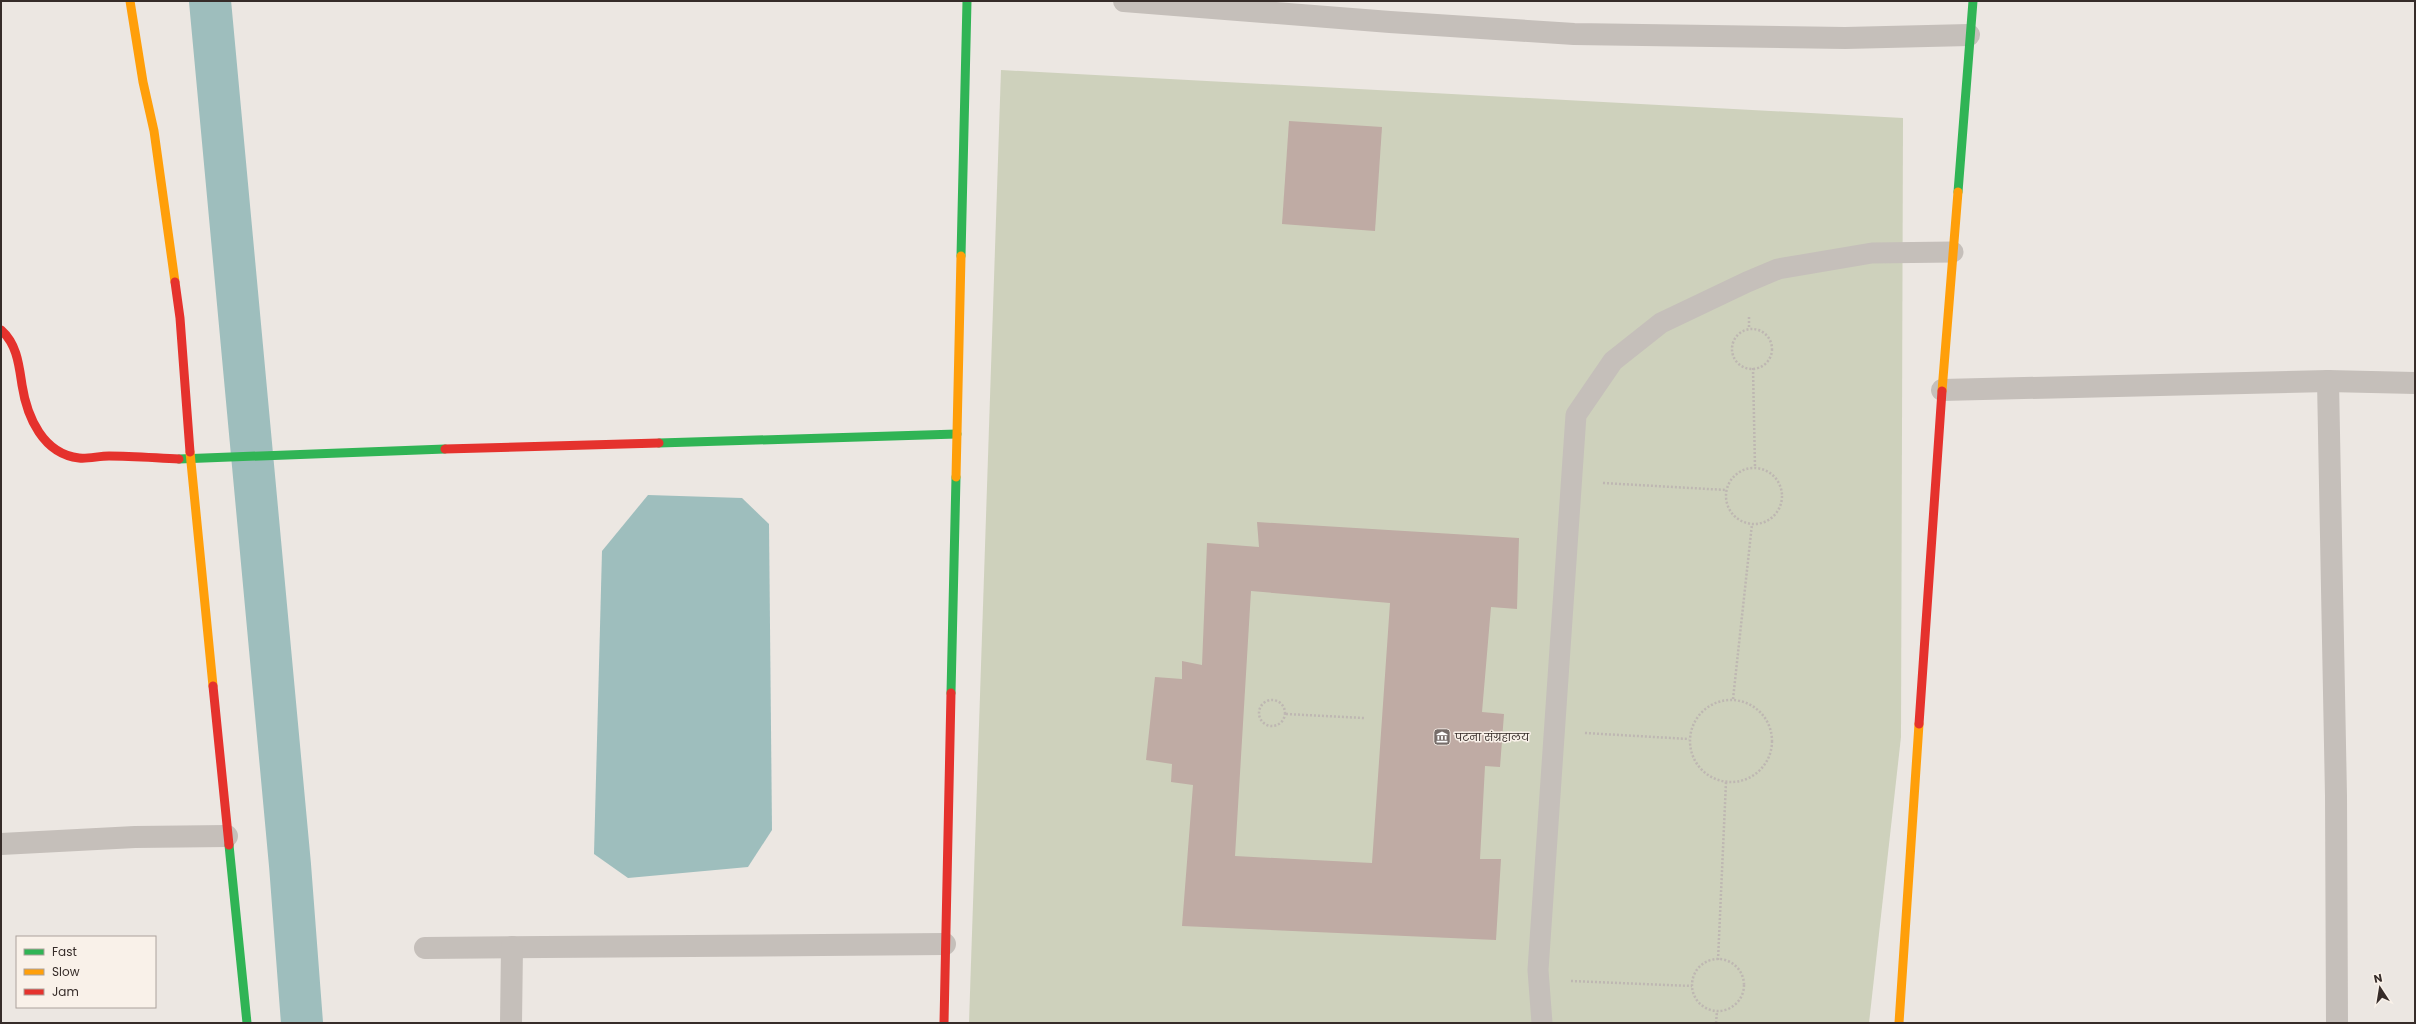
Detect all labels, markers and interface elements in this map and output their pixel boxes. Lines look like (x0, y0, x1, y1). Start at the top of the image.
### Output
museum icon: पटना संग्रहालय (1432, 727, 1452, 747)
place label: पटना संग्रहालय (1454, 729, 1530, 745)
legend (16, 936, 156, 1008)
text: Fast (52, 943, 77, 960)
text: Slow (52, 963, 80, 980)
north arrow (2360, 968, 2400, 1008)
text: N (2372, 970, 2384, 987)
text: Jam (52, 983, 79, 1000)

